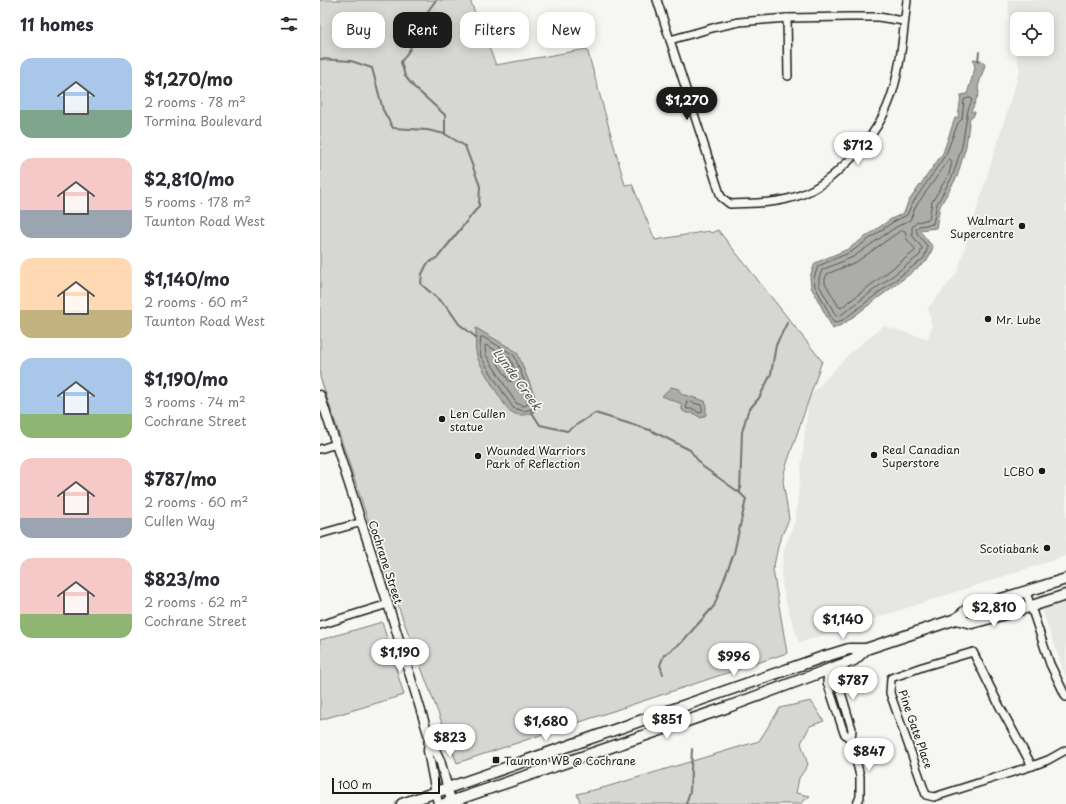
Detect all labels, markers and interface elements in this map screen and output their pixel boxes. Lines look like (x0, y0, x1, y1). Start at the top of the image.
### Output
text: 11 homes (20, 11, 94, 37)
chip: Buy (332, 12, 385, 48)
chip: Rent (393, 12, 452, 48)
chip: Filters (460, 12, 529, 48)
chip: New (537, 12, 595, 48)
map controls (1010, 12, 1054, 56)
button: locate (1010, 12, 1054, 56)
icon: filters (278, 13, 300, 35)
text: $1,270/mo (144, 66, 233, 92)
icon: home (52, 74, 100, 122)
pin: $1,270 (654, 87, 720, 121)
text: $1,270 (665, 90, 709, 109)
text: 2 rooms · 78 m² (144, 92, 246, 111)
text: Tormina Boulevard (144, 111, 262, 130)
pin: $712 (834, 132, 882, 166)
text: $712 (843, 135, 873, 154)
text: $2,810/mo (144, 166, 234, 192)
icon: home (52, 174, 100, 222)
text: 5 rooms · 178 m² (144, 192, 251, 211)
text: Taunton Road West (144, 211, 265, 230)
place label: Walmart Supercentre (950, 212, 1015, 242)
marker: Walmart Supercentre (1017, 221, 1027, 231)
text: $1,140/mo (144, 266, 229, 292)
icon: home (52, 274, 100, 322)
text: 2 rooms · 60 m² (144, 292, 249, 311)
text: Taunton Road West (144, 311, 265, 330)
place label: Mr. Lube (996, 311, 1041, 328)
marker: Mr. Lube (983, 314, 993, 324)
water label: Lynde Creek (489, 344, 547, 414)
text: $1,190/mo (144, 366, 228, 392)
icon: home (52, 374, 100, 422)
text: 3 rooms · 74 m² (144, 392, 246, 411)
place label: Len Cullen statue (450, 405, 506, 435)
text: Cochrane Street (144, 411, 247, 430)
marker: Len Cullen statue (437, 414, 447, 424)
place label: Real Canadian Superstore (882, 441, 960, 471)
place label: Wounded Warriors Park of Reflection (486, 442, 586, 472)
marker: Real Canadian Superstore (869, 450, 879, 460)
marker: Wounded Warriors Park of Reflection (473, 451, 483, 461)
place label: LCBO (1003, 463, 1034, 480)
text: $787/mo (144, 466, 217, 492)
marker: LCBO (1037, 466, 1047, 476)
icon: home (52, 474, 100, 522)
text: 2 rooms · 60 m² (144, 492, 249, 511)
text: Cullen Way (144, 511, 215, 530)
street label: Cochrane Street (364, 518, 408, 606)
place label: Scotiabank (979, 540, 1039, 557)
marker: Scotiabank (1042, 543, 1052, 553)
text: $823/mo (144, 566, 220, 592)
icon: home (52, 574, 100, 622)
text: 2 rooms · 62 m² (144, 592, 248, 611)
pin: $2,810 (961, 594, 1027, 628)
text: $2,810 (972, 597, 1016, 616)
pin: $1,140 (810, 606, 876, 640)
text: $1,140 (823, 609, 863, 628)
text: Cochrane Street (144, 611, 247, 630)
pin: $1,190 (367, 639, 433, 673)
text: $1,190 (380, 642, 420, 661)
pin: $996 (710, 643, 758, 677)
text: $996 (717, 646, 751, 665)
pin: $787 (829, 667, 877, 701)
text: $787 (838, 670, 868, 689)
street label: Pine Gate Place (895, 687, 938, 771)
pin: $851 (643, 706, 691, 740)
pin: $1,680 (513, 708, 579, 742)
text: $851 (652, 709, 682, 728)
text: $1,680 (524, 711, 568, 730)
pin: $823 (426, 724, 474, 758)
text: $823 (433, 727, 467, 746)
pin: $847 (845, 738, 893, 772)
text: $847 (853, 741, 885, 760)
place label: Taunton WB @ Cochrane (504, 752, 636, 769)
marker: Taunton WB @ Cochrane (491, 755, 501, 765)
scale bar (332, 776, 440, 795)
text: 100 m (338, 776, 372, 793)

